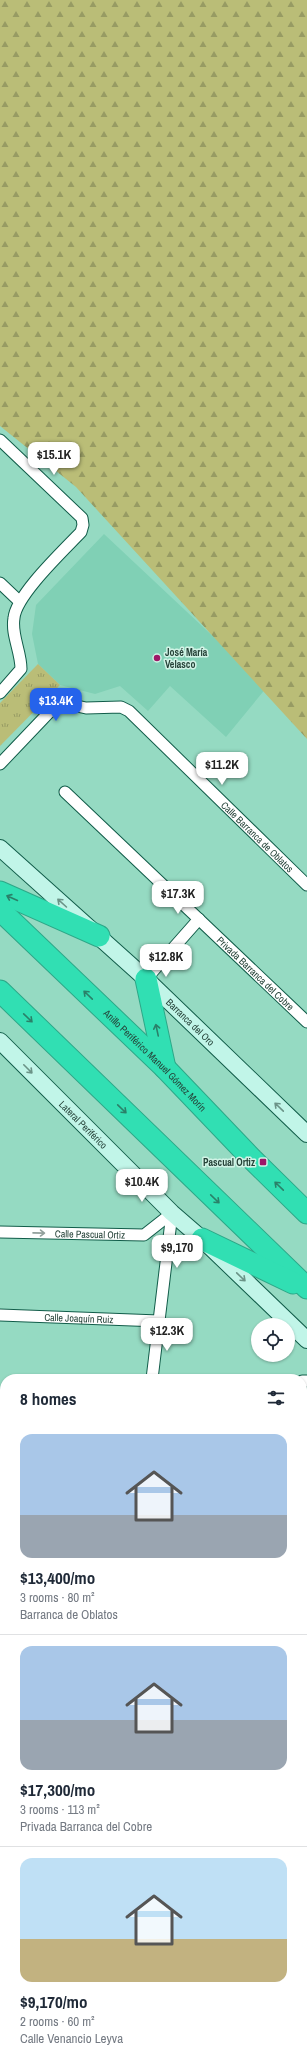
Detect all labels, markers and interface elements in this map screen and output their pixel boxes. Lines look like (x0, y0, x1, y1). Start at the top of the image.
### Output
pin: $15.1K (21, 442, 87, 476)
text: $15.1K (37, 446, 71, 463)
place label: José María Velasco (165, 646, 208, 671)
marker: José María Velasco (152, 653, 162, 663)
pin: $13.4K (23, 688, 89, 722)
text: $13.4K (39, 692, 73, 709)
pin: $11.2K (189, 752, 255, 786)
text: $11.2K (205, 756, 239, 773)
street label: Calle Barranca de Oblatos (218, 799, 296, 875)
pin: $17.3K (145, 881, 211, 915)
text: $17.3K (161, 885, 195, 902)
one-way arrow (6, 893, 18, 901)
one-way arrow (57, 898, 67, 908)
street label: Privada Barranca del Cobre (214, 934, 297, 1014)
pin: $12.8K (133, 944, 199, 978)
text: $12.8K (149, 948, 183, 965)
one-way arrow (83, 990, 93, 1000)
street label: Barranca del Oro (163, 996, 218, 1049)
street label: Anillo Periférico Manuel Gómez Morín (100, 1006, 209, 1114)
one-way arrow (23, 1014, 33, 1023)
one-way arrow (152, 1024, 160, 1037)
one-way arrow (23, 1064, 33, 1073)
street label: Lateral Periférico (56, 1098, 110, 1152)
one-way arrow (274, 1102, 284, 1112)
one-way arrow (117, 1104, 127, 1114)
place label: Pascual Ortiz (203, 1156, 255, 1169)
marker: Pascual Ortiz (258, 1157, 268, 1167)
pin: $10.4K (109, 1169, 175, 1203)
text: $10.4K (125, 1173, 159, 1190)
one-way arrow (274, 1181, 284, 1190)
one-way arrow (210, 1194, 220, 1204)
street label: Calle Pascual Ortiz (55, 1227, 125, 1242)
one-way arrow (32, 1229, 45, 1237)
pin: $9,170 (144, 1235, 210, 1269)
text: $9,170 (161, 1239, 193, 1256)
one-way arrow (236, 1272, 246, 1281)
street label: Calle Joaquín Ruiz (44, 1311, 114, 1326)
pin: $12.3K (134, 1318, 200, 1352)
map controls (251, 1318, 295, 1362)
button: locate (251, 1318, 295, 1362)
text: $12.3K (150, 1322, 184, 1339)
text: 8 homes (20, 1387, 77, 1410)
icon: filters (265, 1387, 287, 1409)
icon: home (118, 1460, 190, 1532)
text: $13,400/mo (20, 1566, 95, 1589)
text: 3 rooms · 80 m² (20, 1589, 95, 1606)
text: Barranca de Oblatos (20, 1606, 118, 1623)
icon: home (118, 1672, 190, 1744)
text: $17,300/mo (20, 1778, 95, 1801)
text: 3 rooms · 113 m² (20, 1801, 100, 1818)
text: Privada Barranca del Cobre (20, 1818, 152, 1835)
icon: home (118, 1884, 190, 1956)
text: $9,170/mo (20, 1990, 87, 2013)
text: 2 rooms · 60 m² (20, 2013, 95, 2030)
text: Calle Venancio Leyva (20, 2030, 123, 2047)

